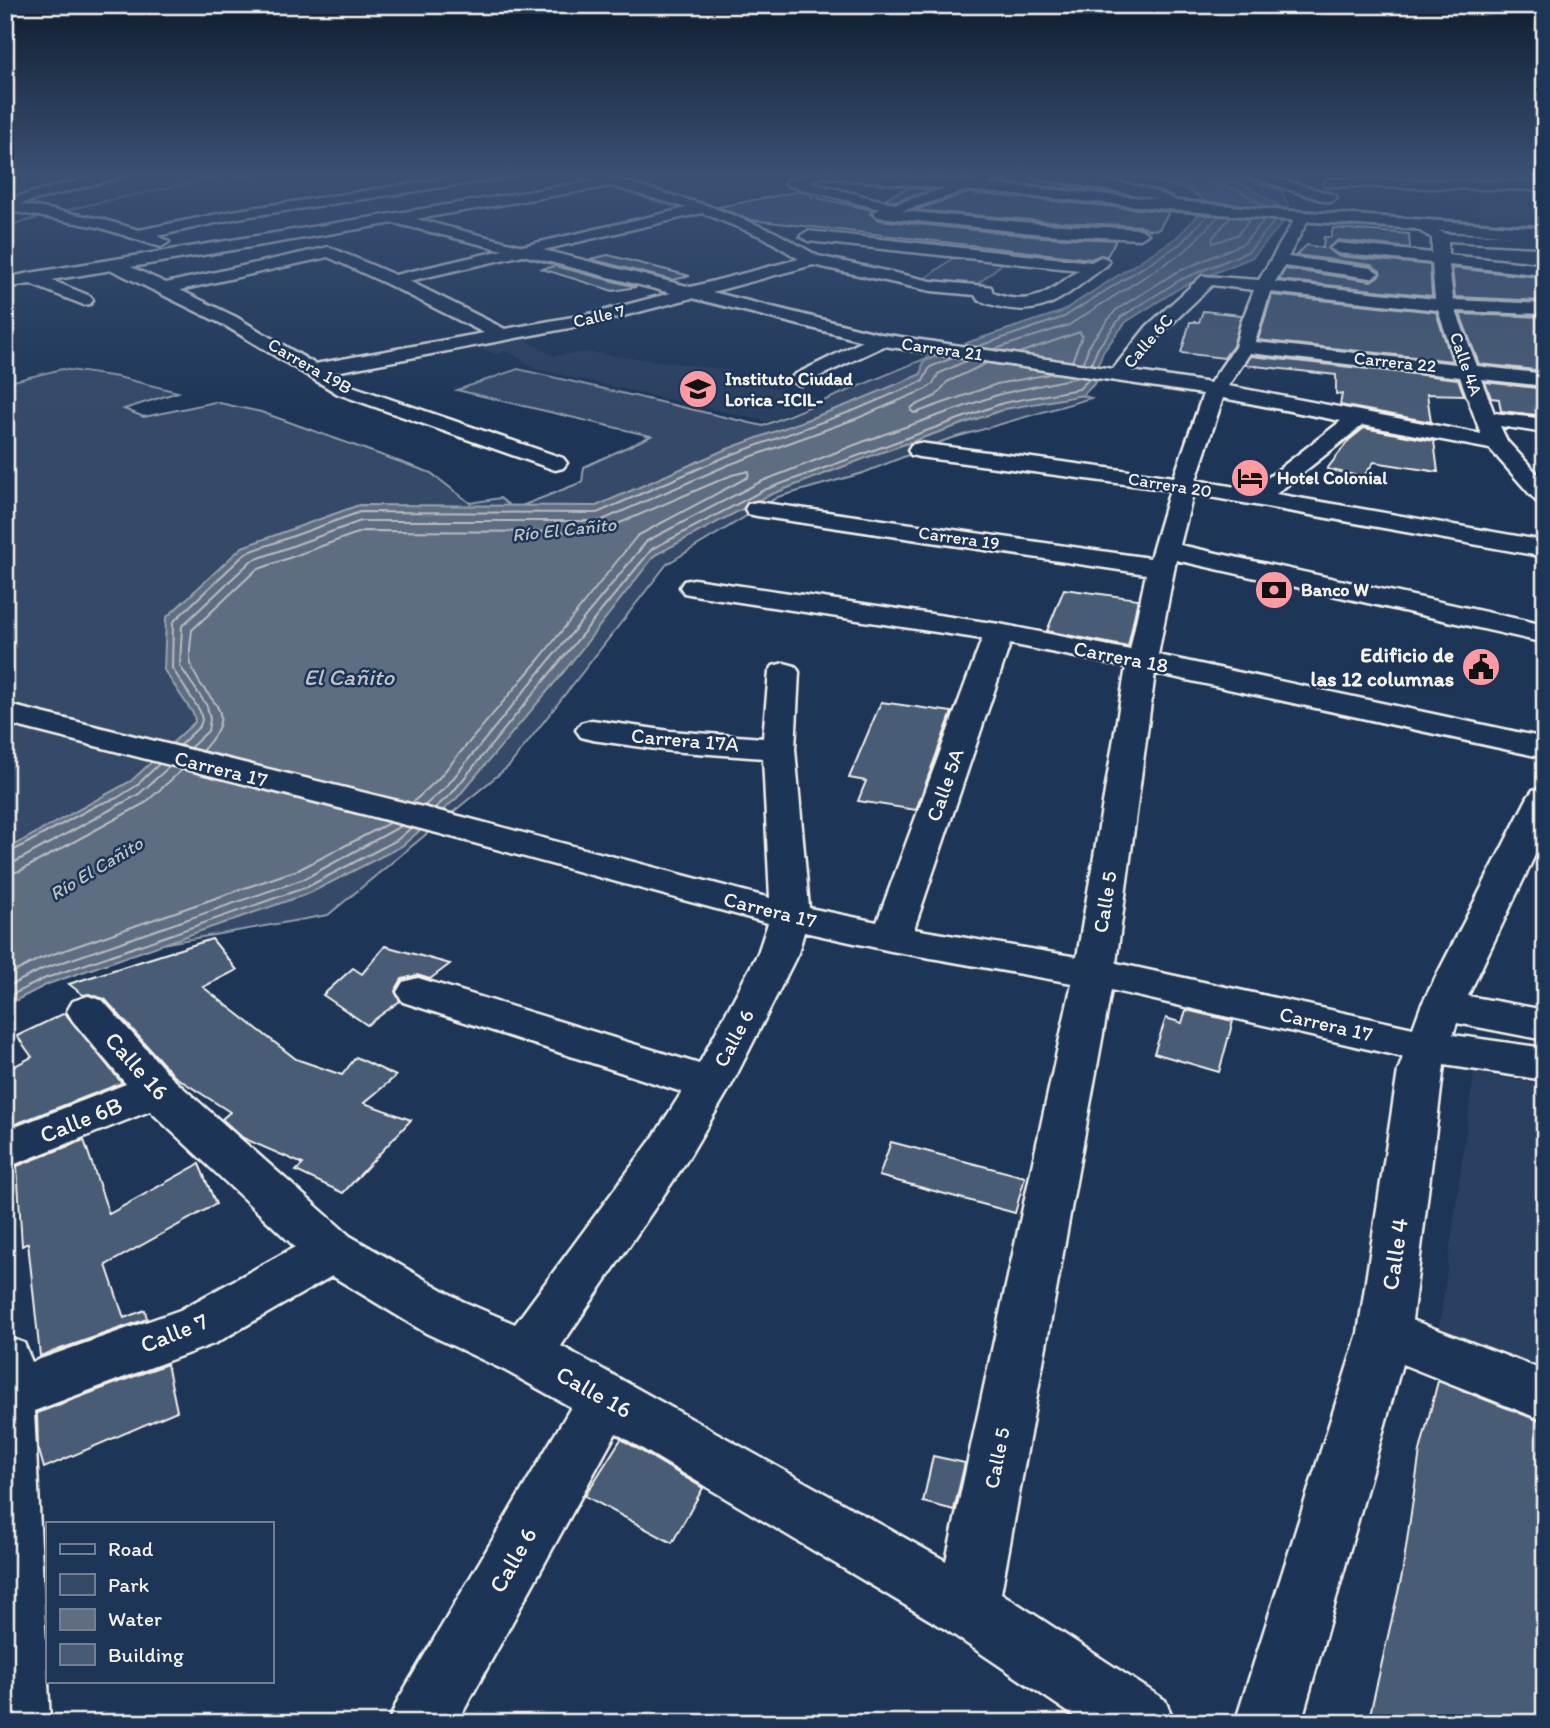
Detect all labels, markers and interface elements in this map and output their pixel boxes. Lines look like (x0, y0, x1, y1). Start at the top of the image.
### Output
street label: Calle 7 (571, 299, 627, 333)
street label: Calle 6C (1118, 309, 1178, 373)
street label: Calle 4A (1445, 329, 1487, 399)
street label: Carrera 21 (900, 332, 984, 366)
street label: Carrera 19B (264, 333, 356, 399)
street label: Carrera 22 (1353, 347, 1438, 377)
school or university icon: Instituto Ciudad Lorica -ICIL- (677, 368, 719, 410)
place label: Instituto Ciudad Lorica -ICIL- (725, 368, 854, 411)
hotel icon: Hotel Colonial (1229, 457, 1271, 499)
place label: Hotel Colonial (1277, 467, 1388, 489)
street label: Carrera 20 (1127, 468, 1213, 502)
water label: Río El Cañito (511, 512, 618, 546)
street label: Carrera 19 (917, 521, 1001, 555)
bank icon: Banco W (1253, 569, 1295, 611)
place label: Banco W (1301, 579, 1370, 601)
street label: Carrera 18 (1072, 635, 1171, 678)
place label: Edificio de las 12 columnas (1310, 642, 1454, 691)
public building icon: Edificio de las 12 columnas (1460, 646, 1502, 688)
water label: El Cañito (304, 663, 395, 691)
street label: Carrera 17A (630, 722, 741, 757)
street label: Carrera 17 (172, 745, 270, 792)
street label: Calle 5A (920, 745, 969, 825)
water label: Río El Cañito (46, 831, 148, 905)
street label: Calle 5 (1087, 869, 1122, 935)
street label: Carrera 17 (721, 886, 819, 933)
street label: Carrera 17 (1277, 1001, 1375, 1046)
street label: Calle 6 (708, 1004, 759, 1071)
street label: Calle 16 (99, 1025, 176, 1106)
street label: Calle 6B (35, 1090, 126, 1149)
street label: Calle 4 (1375, 1216, 1414, 1292)
street label: Calle 7 (136, 1306, 212, 1359)
street label: Calle 16 (551, 1359, 637, 1424)
street label: Calle 5 (978, 1425, 1015, 1491)
legend (46, 1522, 273, 1682)
street label: Calle 6 (482, 1522, 543, 1598)
text: Road (108, 1536, 154, 1561)
text: Park (108, 1572, 150, 1597)
text: Water (108, 1606, 162, 1631)
text: Building (108, 1642, 184, 1667)

